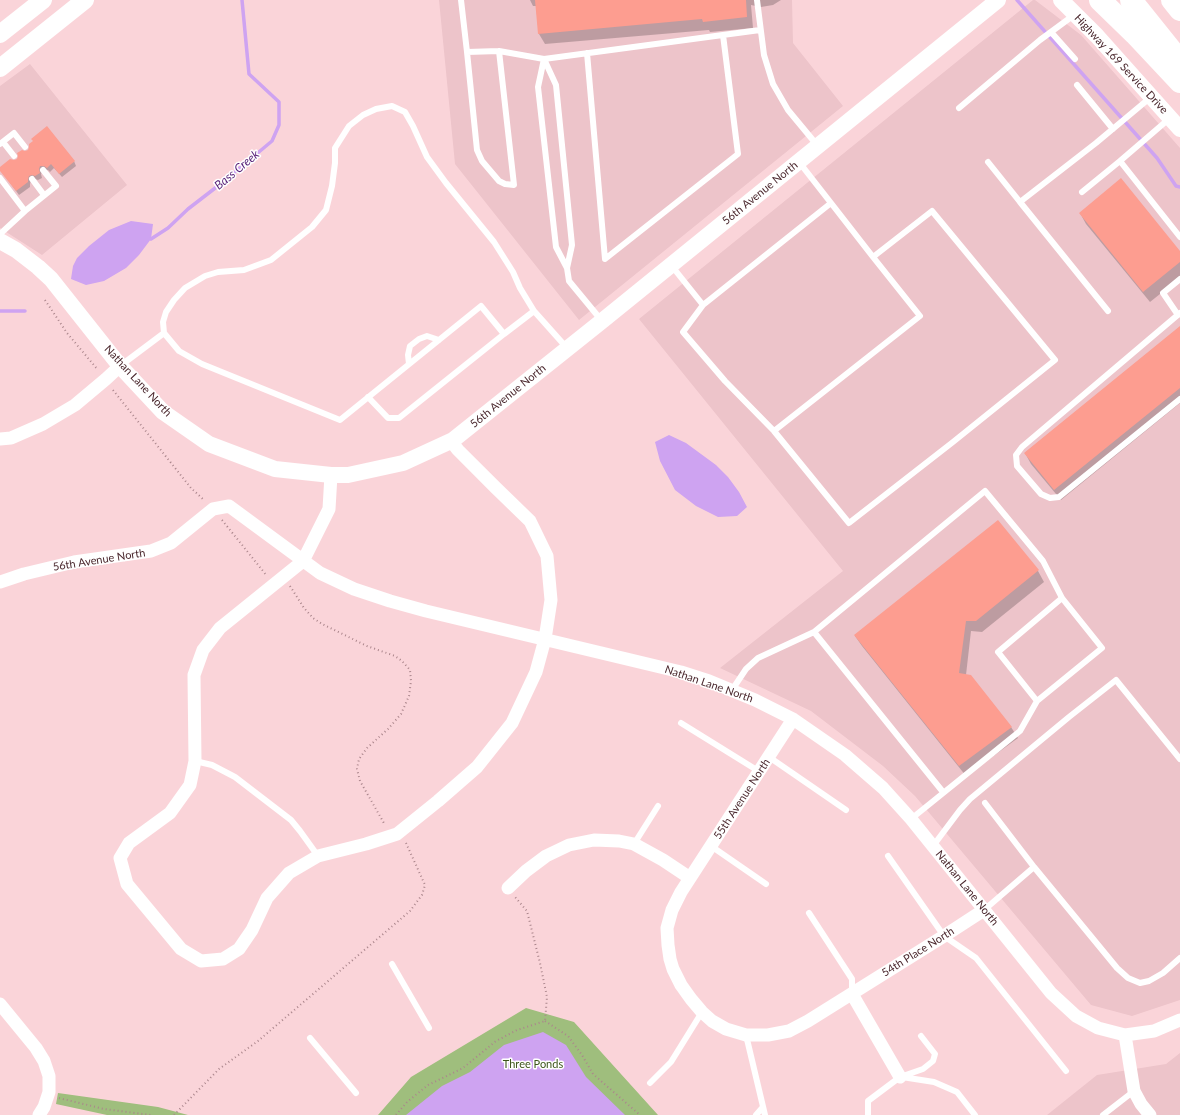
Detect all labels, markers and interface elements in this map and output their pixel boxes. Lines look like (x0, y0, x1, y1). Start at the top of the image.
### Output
street label: Highway 169 Service Drive (1071, 12, 1171, 116)
water label: Bass Creek (212, 147, 262, 193)
street label: 56th Avenue North (720, 158, 800, 228)
street label: Nathan Lane North (102, 343, 174, 419)
street label: 56th Avenue North (468, 361, 548, 431)
street label: 56th Avenue North (52, 546, 146, 574)
street label: Nathan Lane North (663, 663, 755, 705)
street label: 55th Avenue North (711, 756, 773, 842)
street label: Nathan Lane North (933, 848, 1001, 928)
street label: 54th Place North (879, 925, 957, 979)
park label: Three Ponds (503, 1057, 563, 1071)

